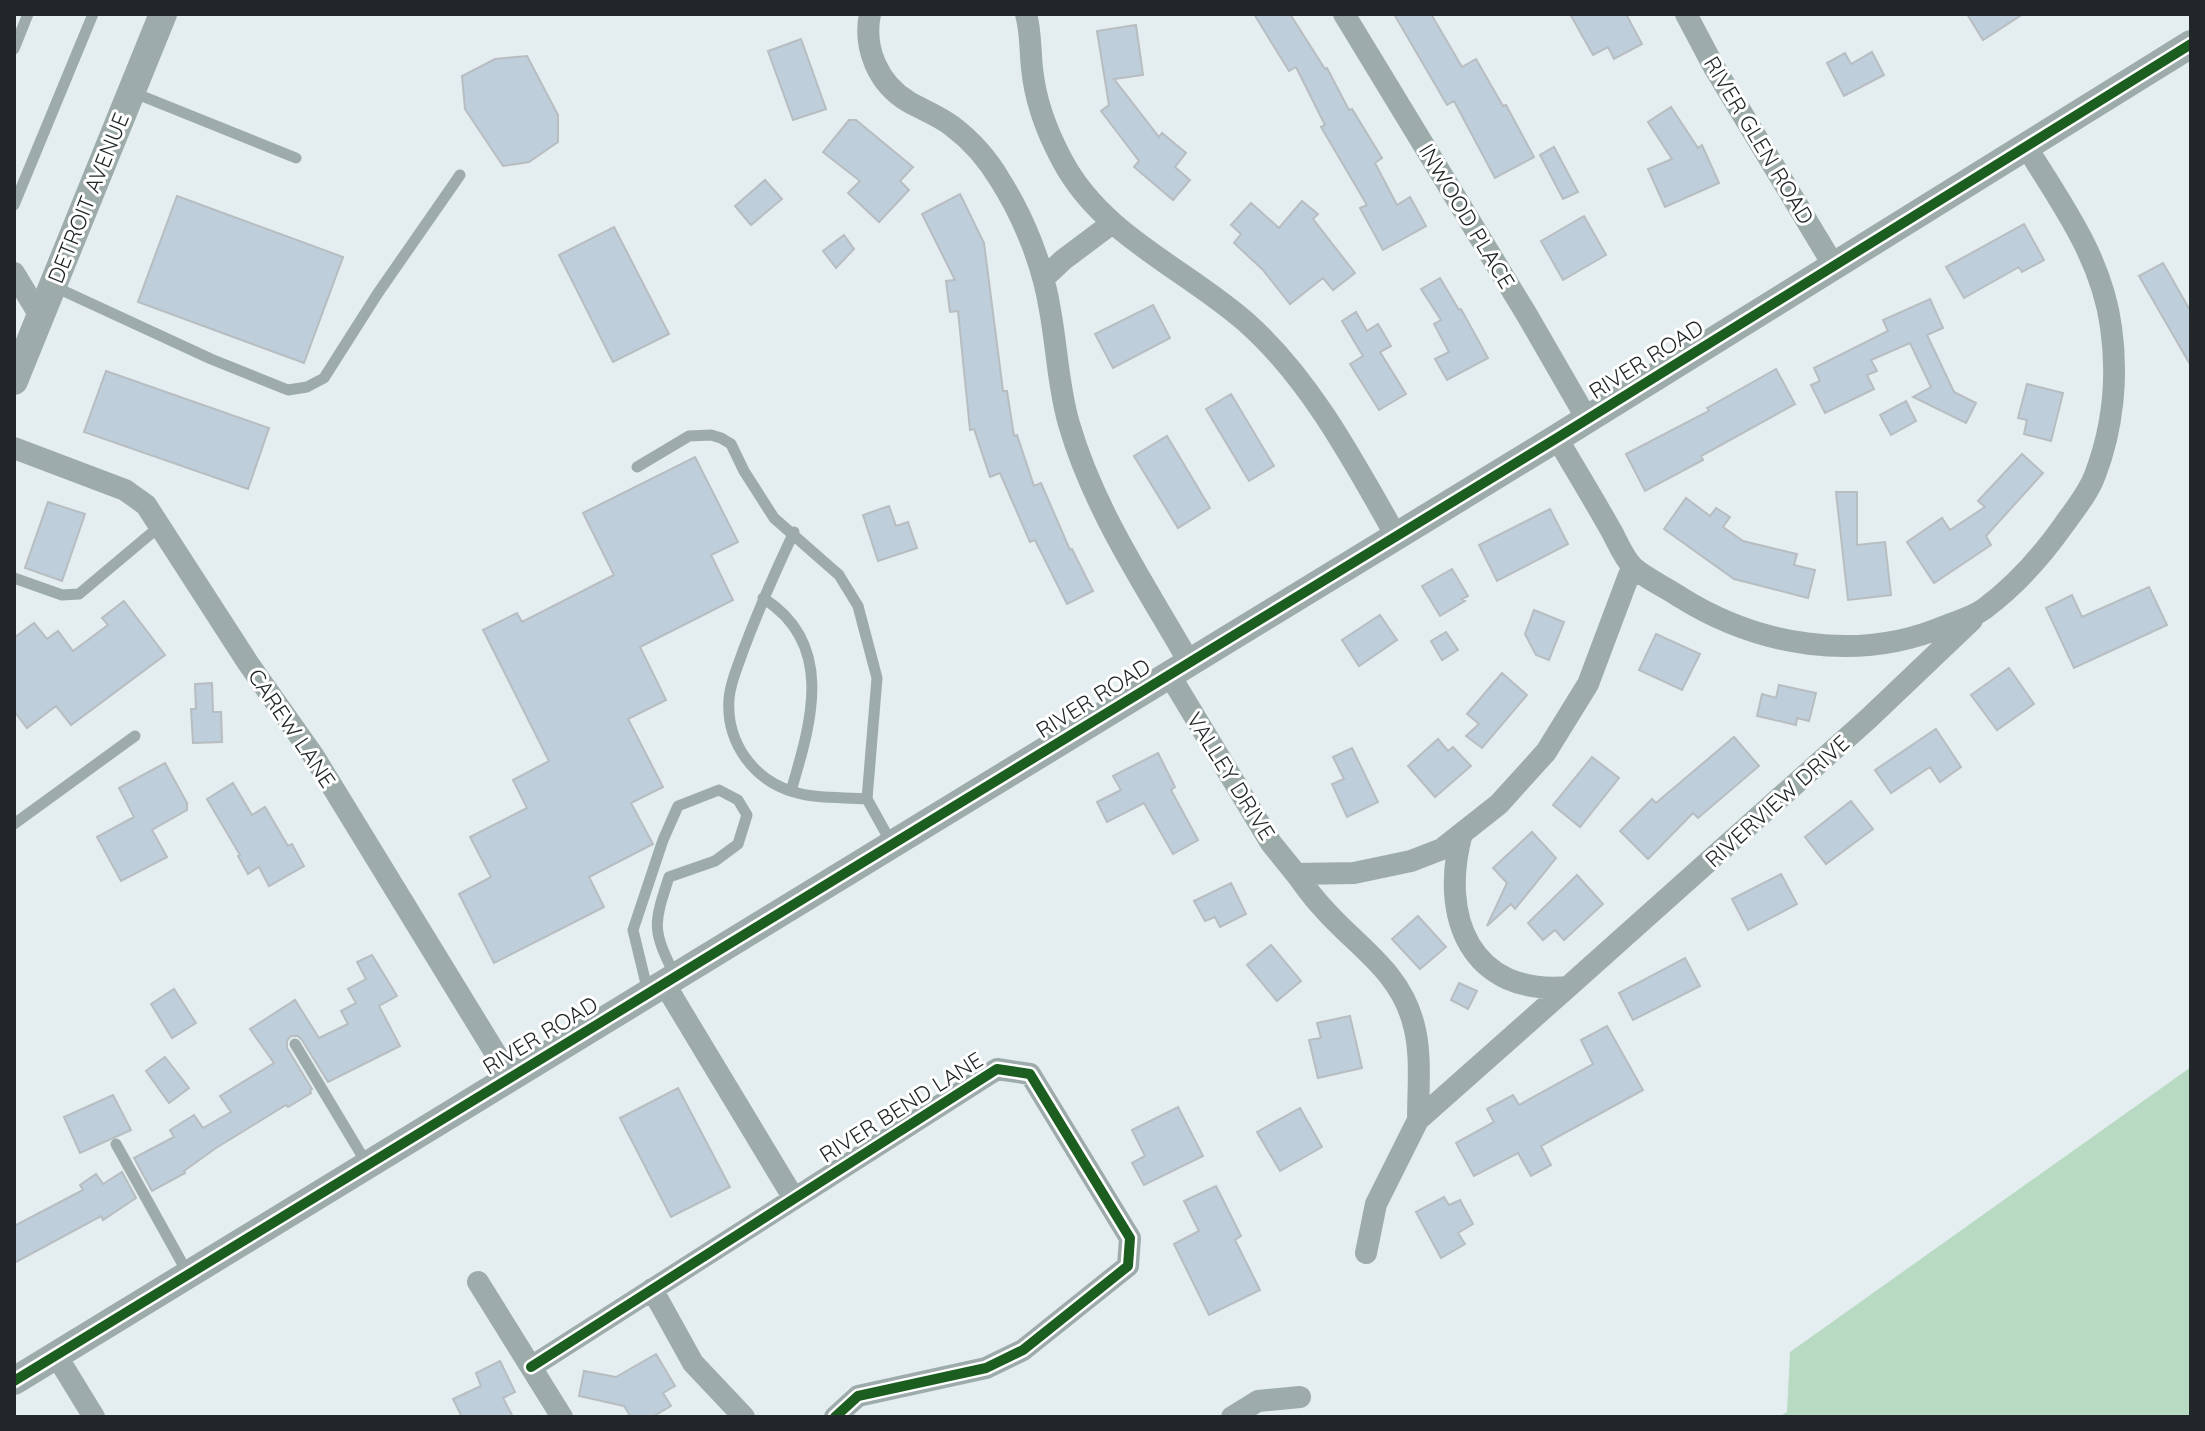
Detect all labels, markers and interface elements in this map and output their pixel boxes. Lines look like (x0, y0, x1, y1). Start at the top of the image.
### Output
street label: RIVER GLEN ROAD (1698, 51, 1820, 229)
street label: DETROIT AVENUE (41, 109, 135, 287)
street label: INWOOD PLACE (1413, 139, 1521, 293)
street label: RIVER ROAD (1584, 313, 1708, 405)
street label: RIVER ROAD (1031, 652, 1155, 744)
street label: CAREW LANE (242, 663, 342, 793)
street label: VALLEY DRIVE (1181, 707, 1281, 845)
street label: RIVERVIEW DRIVE (1699, 729, 1855, 873)
street label: RIVER ROAD (477, 990, 603, 1080)
street label: RIVER BEND LANE (814, 1046, 988, 1168)

